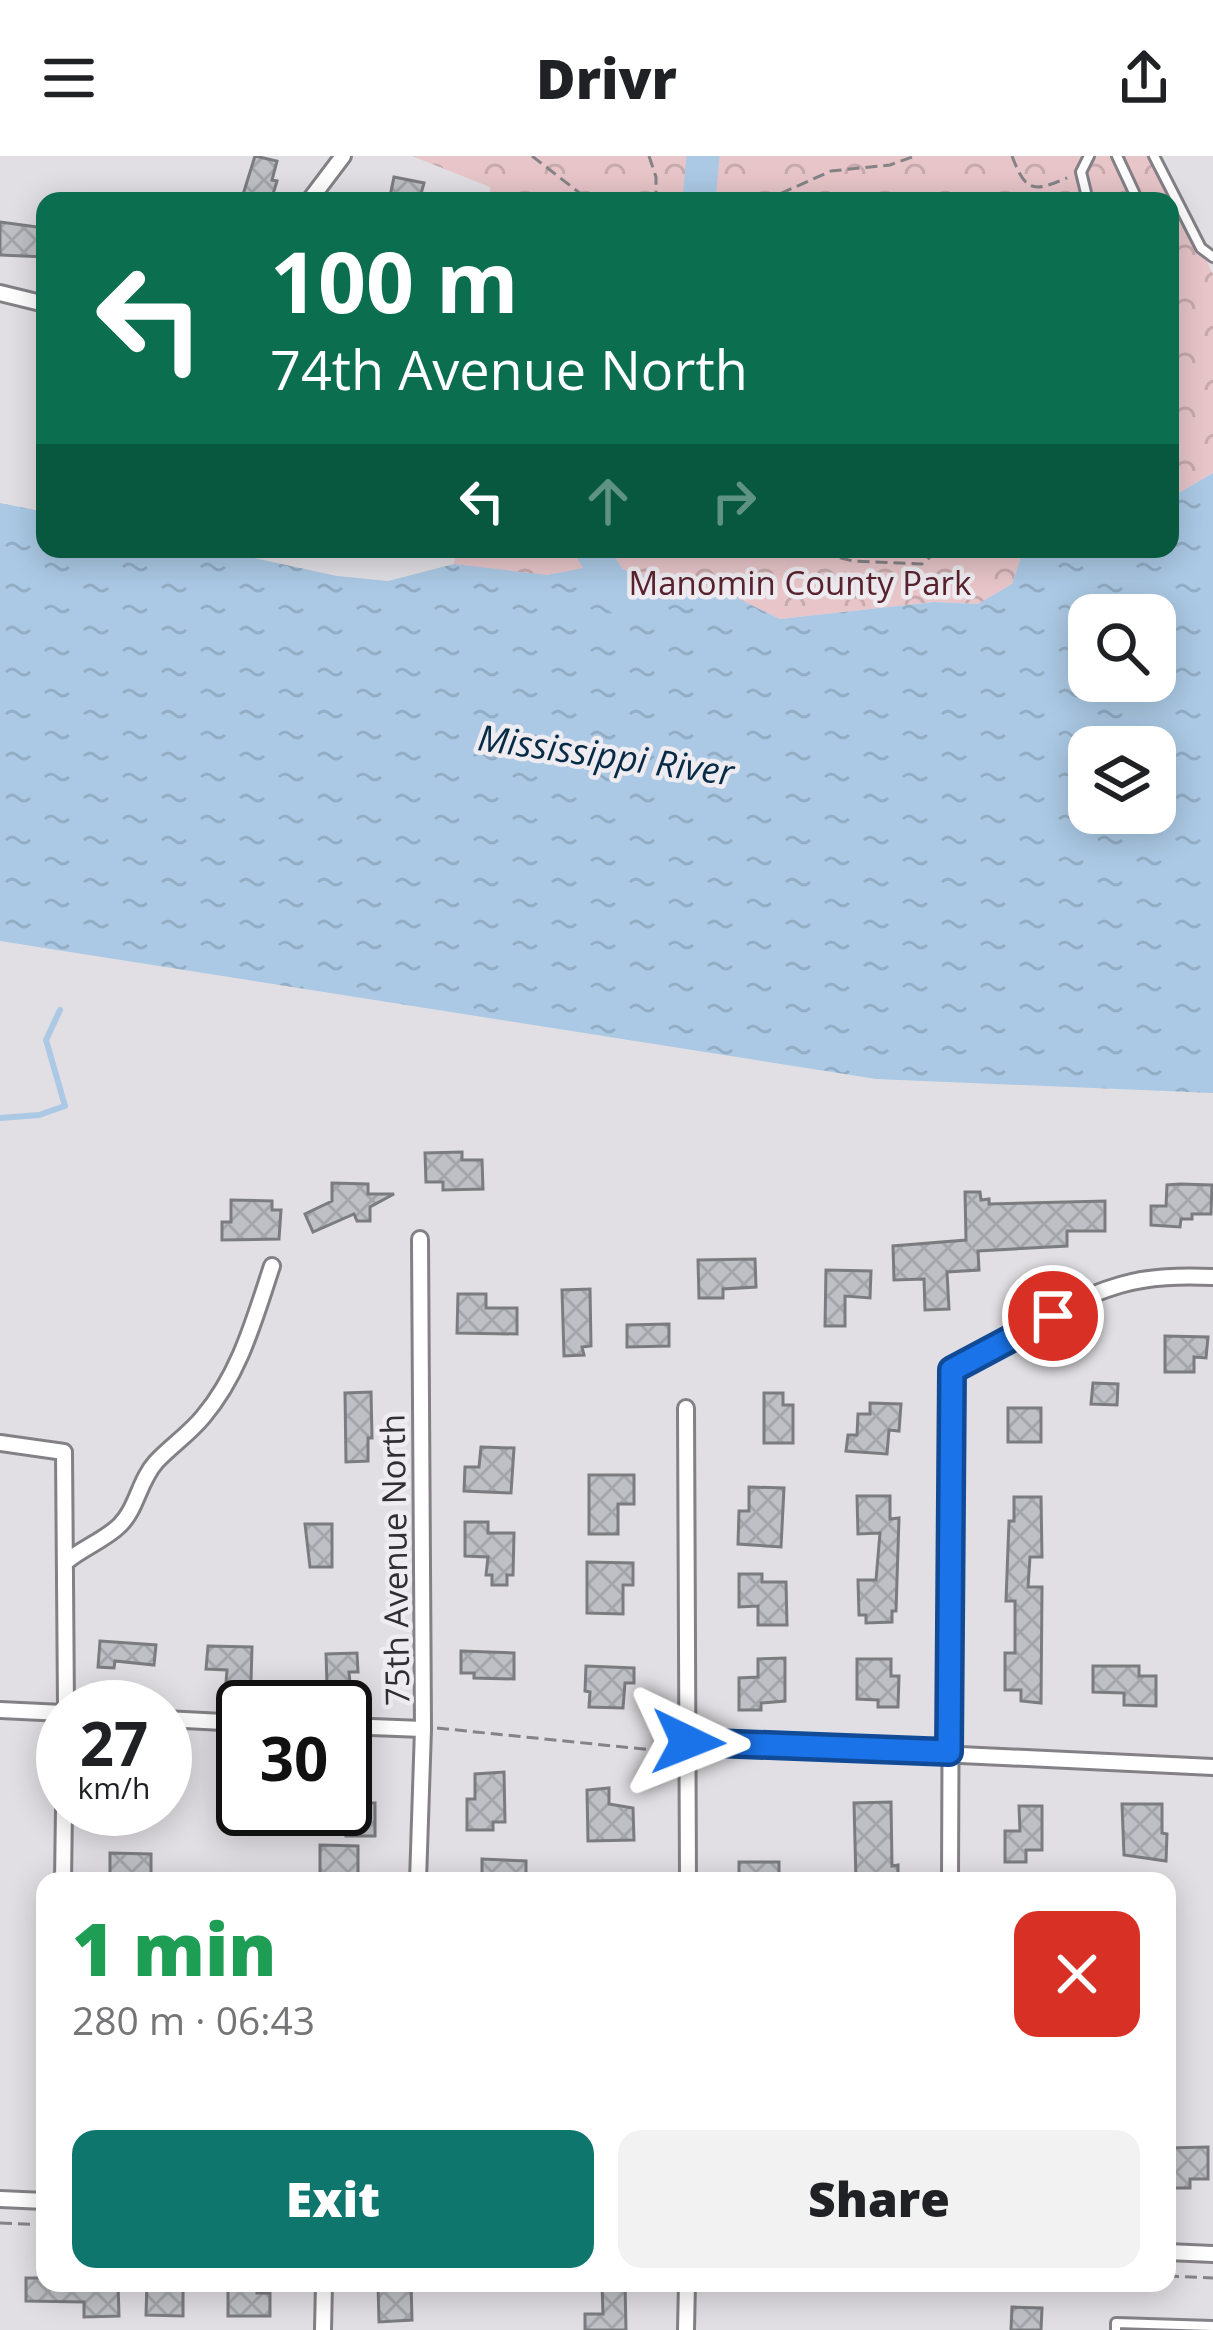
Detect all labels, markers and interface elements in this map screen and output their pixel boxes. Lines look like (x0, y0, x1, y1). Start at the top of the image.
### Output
text: Drivr (536, 41, 677, 115)
icon: menu (36, 45, 102, 111)
icon: share (1111, 45, 1177, 111)
text: 100 m (270, 223, 518, 338)
icon: left (72, 240, 228, 396)
text: 74th Avenue North (270, 332, 748, 406)
icon: left (449, 468, 515, 534)
icon: ahead (575, 468, 641, 534)
icon: right (701, 468, 767, 534)
park label: Manomin County Park (629, 560, 972, 605)
map controls (1068, 594, 1176, 834)
button: search (1068, 594, 1176, 702)
water label: Mississippi River (475, 712, 739, 797)
button: layers (1068, 726, 1176, 834)
pin (1002, 1265, 1104, 1367)
icon: arrive (1020, 1283, 1086, 1349)
street label: 75th Avenue North (369, 1414, 420, 1706)
position arrow (625, 1679, 751, 1805)
speed limit sign: 30 (216, 1680, 372, 1836)
text: 27 (80, 1702, 148, 1784)
text: km/h (78, 1767, 150, 1808)
text: 1 min (72, 1899, 277, 1997)
button: close (1014, 1911, 1140, 2037)
text: 280 m · 06:43 (72, 1993, 315, 2046)
button: Exit (72, 2130, 594, 2268)
button: Share (618, 2130, 1140, 2268)

